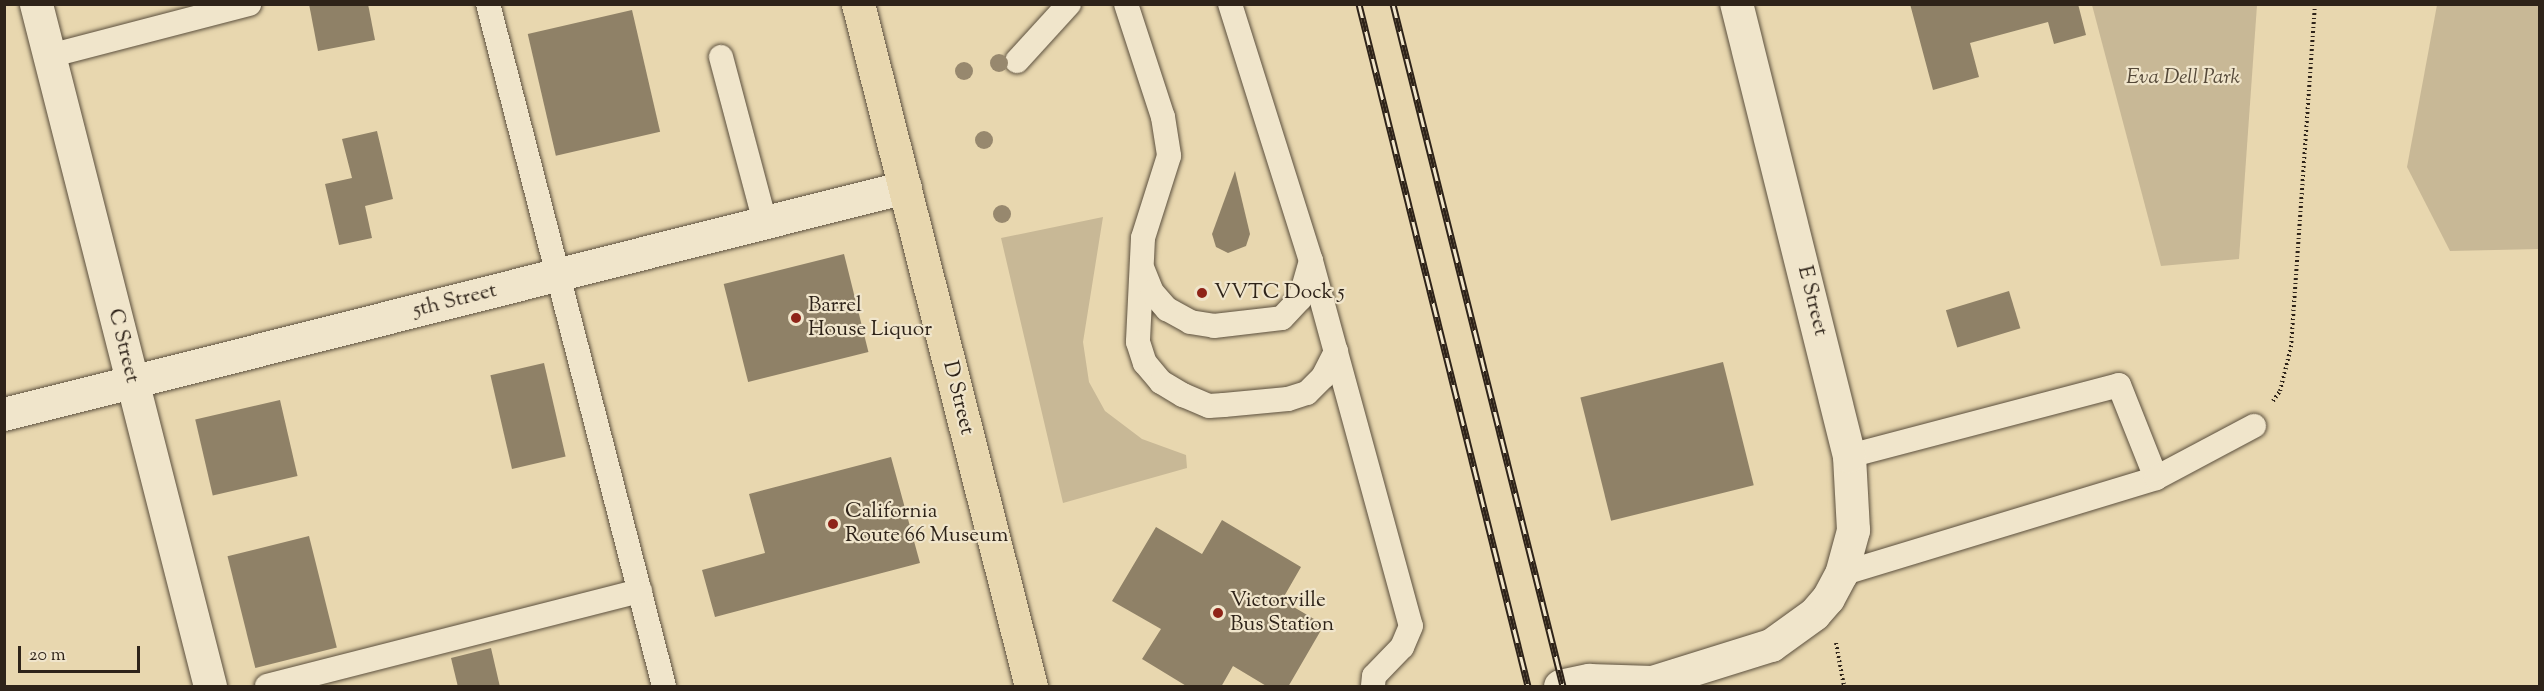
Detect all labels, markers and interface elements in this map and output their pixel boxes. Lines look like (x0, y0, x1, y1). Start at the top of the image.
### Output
park label: Eva Dell Park (2126, 65, 2240, 91)
street label: E Street (1791, 263, 1833, 339)
street label: 5th Street (411, 278, 499, 324)
place label: VVTC Dock 5 (1214, 280, 1345, 306)
marker: VVTC Dock 5 (1195, 286, 1209, 300)
place label: Barrel House Liquor (808, 293, 932, 343)
street label: C Street (102, 306, 144, 386)
marker: Barrel House Liquor (789, 311, 803, 325)
street label: D Street (937, 358, 979, 438)
place label: California Route 66 Museum (845, 499, 1008, 549)
marker: California Route 66 Museum (826, 517, 840, 531)
place label: Victorville Bus Station (1230, 588, 1334, 638)
marker: Victorville Bus Station (1211, 606, 1225, 620)
scale bar (21, 634, 142, 672)
text: 20 m (29, 643, 66, 669)

